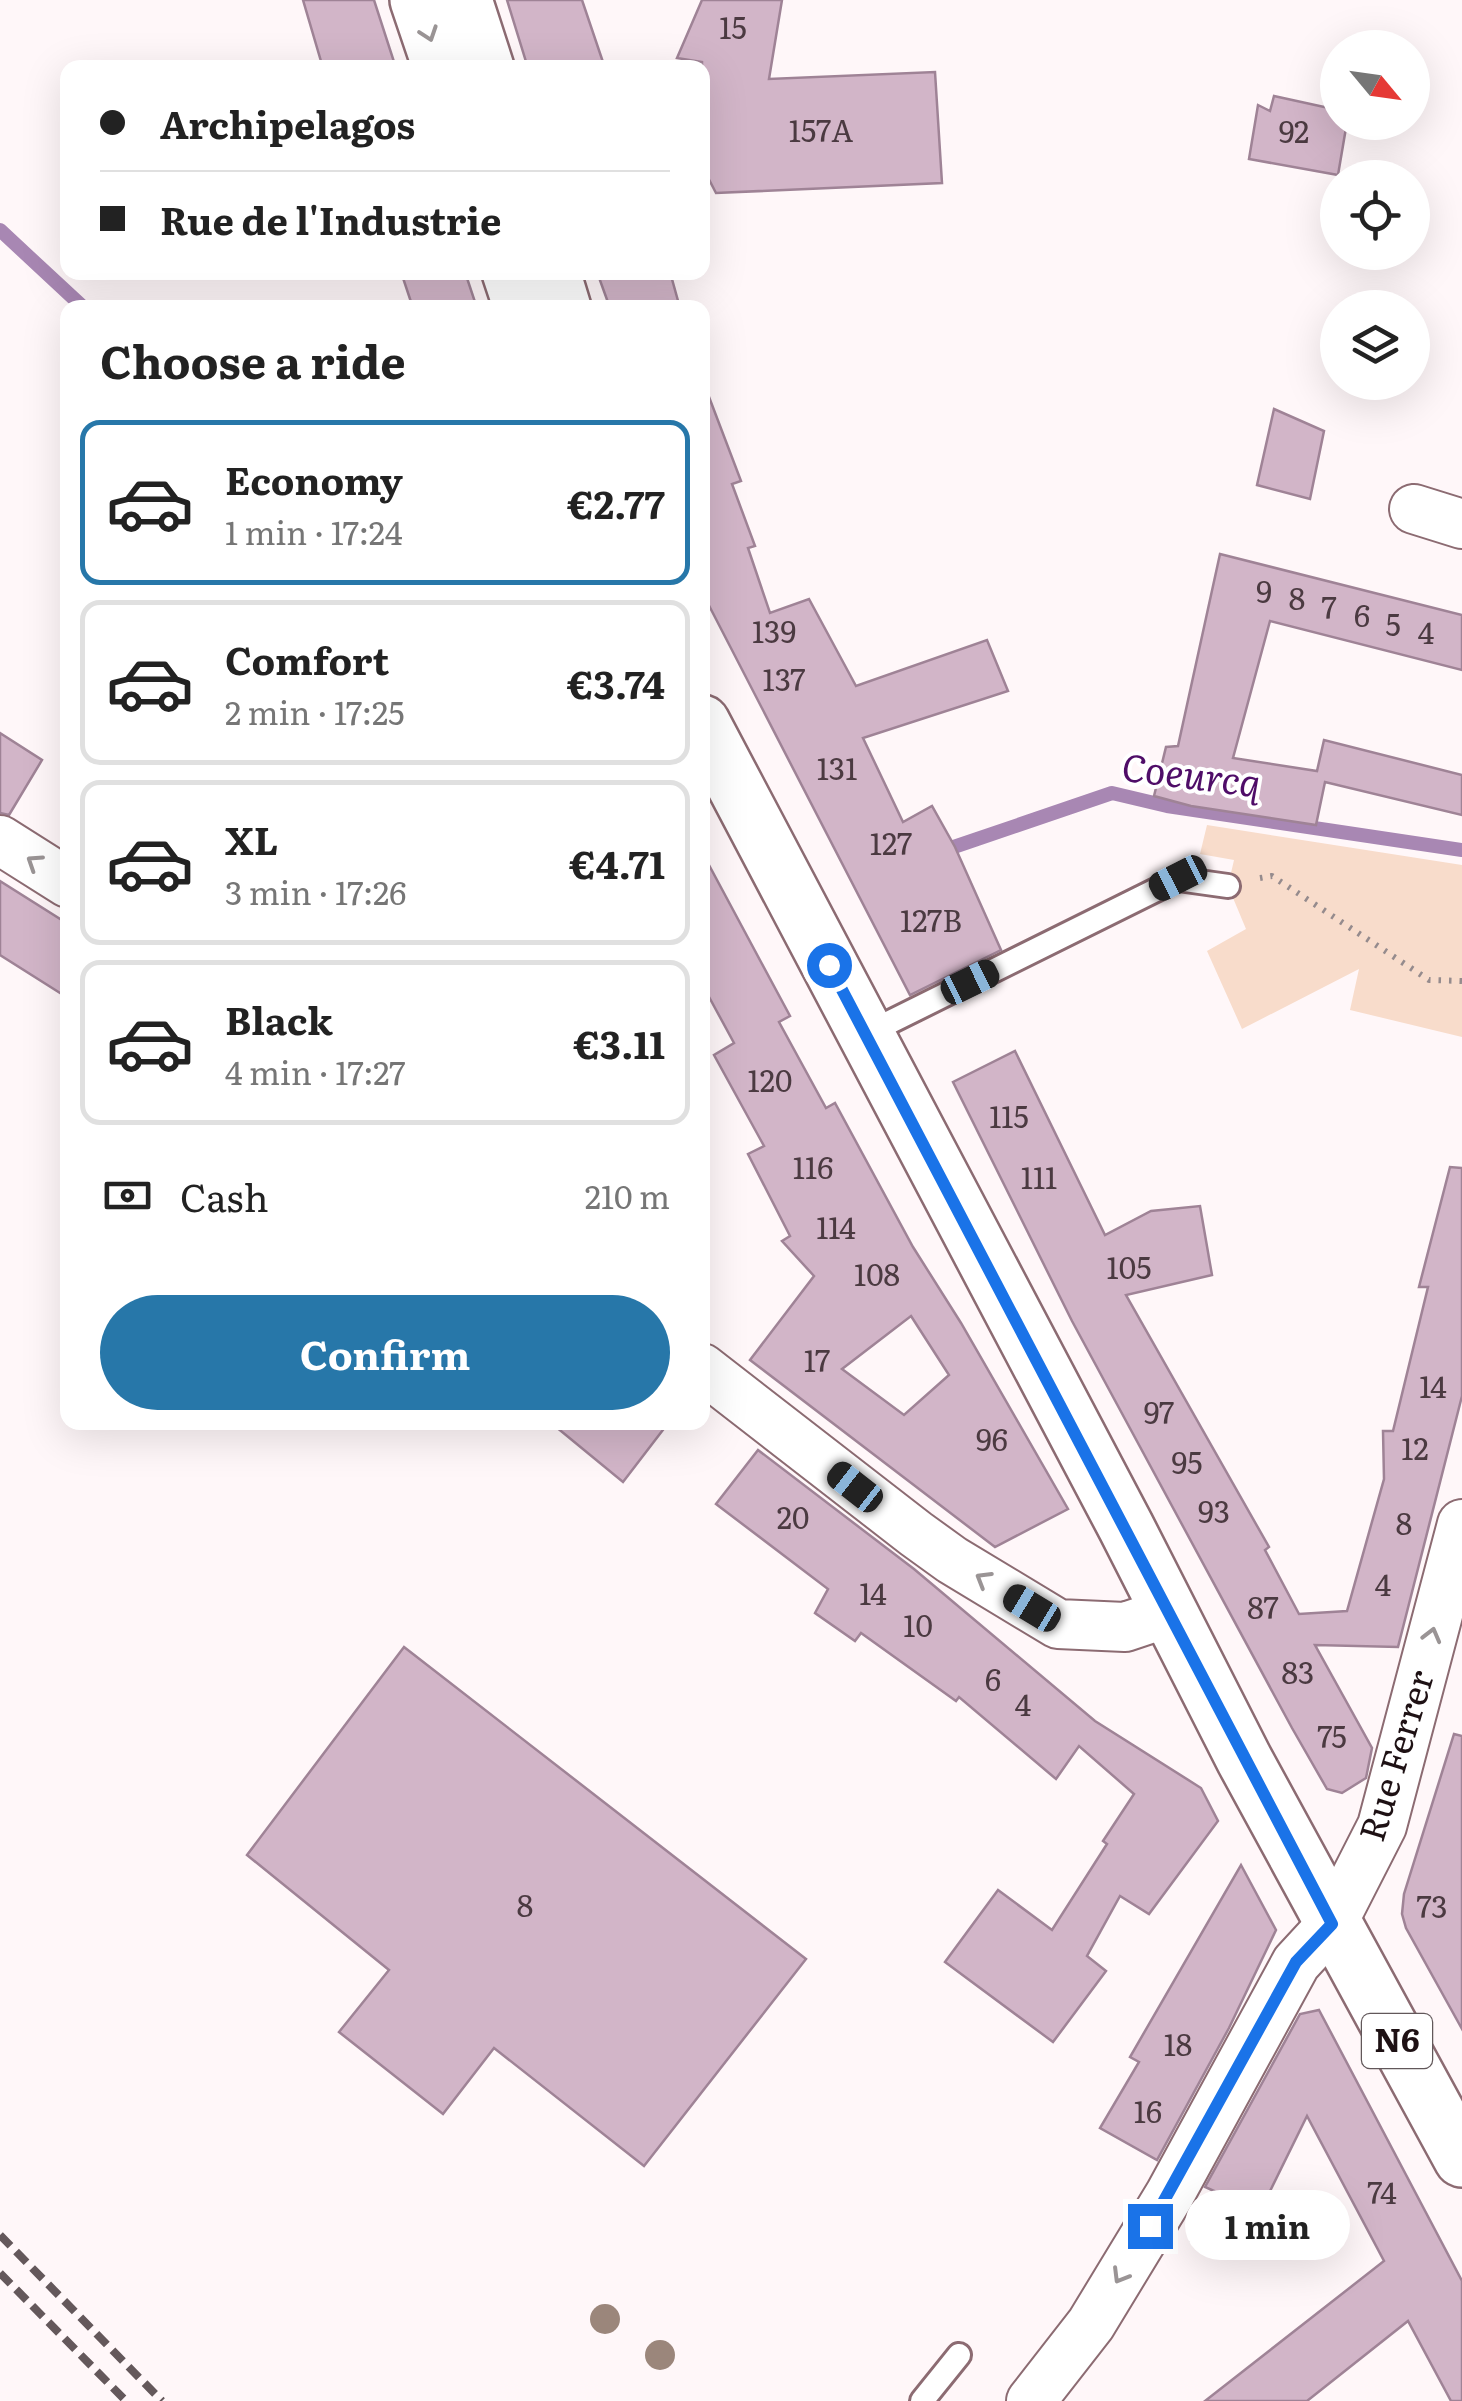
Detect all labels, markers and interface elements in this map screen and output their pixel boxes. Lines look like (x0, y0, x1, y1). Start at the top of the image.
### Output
house number: 15 (719, 4, 747, 48)
one-way arrow (418, 24, 438, 41)
north arrow (1320, 30, 1430, 140)
map controls (1320, 30, 1430, 400)
text: Archipelagos (160, 94, 415, 151)
house number: 157A (789, 107, 853, 151)
house number: 92 (1279, 108, 1309, 152)
button: locate (1320, 160, 1430, 270)
text: Rue de l'Industrie (160, 190, 502, 247)
button: layers (1320, 290, 1430, 400)
text: Choose a ride (100, 326, 406, 393)
text: Economy (225, 450, 403, 507)
icon: car (105, 458, 195, 548)
text: €2.77 (567, 474, 665, 531)
text: 1 min · 17:24 (225, 507, 403, 555)
house number: 9 (1256, 568, 1272, 612)
house number: 8 (1289, 575, 1305, 619)
house number: 7 (1321, 584, 1337, 628)
house number: 6 (1354, 592, 1370, 636)
house number: 5 (1385, 601, 1401, 645)
house number: 139 (752, 608, 796, 652)
house number: 4 (1418, 609, 1434, 653)
text: Comfort (225, 630, 389, 687)
icon: car (105, 638, 195, 728)
text: €3.74 (567, 654, 665, 711)
house number: 137 (763, 656, 805, 700)
text: 2 min · 17:25 (225, 687, 404, 735)
water label: Coeurcq (1119, 736, 1264, 809)
house number: 131 (817, 745, 857, 789)
text: XL (225, 810, 278, 867)
icon: car (105, 818, 195, 908)
house number: 127 (870, 820, 912, 864)
text: €4.71 (569, 834, 665, 891)
car (1144, 851, 1212, 905)
one-way arrow (27, 855, 45, 874)
text: 3 min · 17:26 (225, 867, 406, 915)
house number: 127B (900, 897, 962, 941)
route start (807, 943, 852, 988)
car (936, 955, 1004, 1009)
text: Black (225, 990, 333, 1047)
icon: car (105, 998, 195, 1088)
text: €3.11 (573, 1014, 665, 1071)
text: 4 min · 17:27 (225, 1047, 405, 1095)
house number: 120 (748, 1057, 792, 1101)
house number: 115 (989, 1093, 1029, 1137)
house number: 116 (793, 1144, 833, 1188)
house number: 111 (1021, 1154, 1057, 1198)
text: Cash (180, 1167, 269, 1224)
icon: cash (100, 1168, 155, 1223)
text: 210 m (585, 1171, 670, 1219)
house number: 114 (816, 1204, 856, 1248)
house number: 105 (1107, 1244, 1151, 1288)
house number: 108 (854, 1251, 900, 1295)
button: Confirm (100, 1295, 670, 1410)
house number: 17 (804, 1337, 830, 1381)
house number: 14 (1419, 1363, 1447, 1407)
house number: 97 (1144, 1389, 1174, 1433)
house number: 96 (976, 1416, 1008, 1460)
house number: 12 (1401, 1425, 1429, 1469)
house number: 95 (1172, 1439, 1202, 1483)
car (822, 1457, 888, 1517)
house number: 93 (1198, 1488, 1230, 1532)
house number: 20 (777, 1494, 809, 1538)
house number: 8 (1396, 1500, 1412, 1544)
house number: 4 (1375, 1561, 1391, 1605)
house number: 14 (859, 1570, 887, 1614)
one-way arrow (976, 1572, 994, 1591)
car (999, 1580, 1065, 1636)
house number: 87 (1247, 1584, 1279, 1628)
house number: 10 (903, 1602, 933, 1646)
one-way arrow (1421, 1627, 1442, 1644)
house number: 83 (1282, 1649, 1314, 1693)
house number: 6 (985, 1656, 1001, 1700)
street label: Rue Ferrer (1344, 1663, 1445, 1847)
house number: 4 (1015, 1681, 1031, 1725)
house number: 75 (1317, 1713, 1347, 1757)
house number: 8 (517, 1882, 533, 1926)
house number: 73 (1416, 1883, 1448, 1927)
road number: N6 (1362, 2014, 1432, 2068)
house number: 18 (1164, 2021, 1192, 2065)
house number: 16 (1134, 2088, 1162, 2132)
house number: 74 (1367, 2169, 1397, 2213)
callout: 1 min (1185, 2191, 1350, 2261)
text: 1 min (1225, 2201, 1310, 2249)
route end (1128, 2204, 1173, 2249)
one-way arrow (1113, 2265, 1132, 2283)

